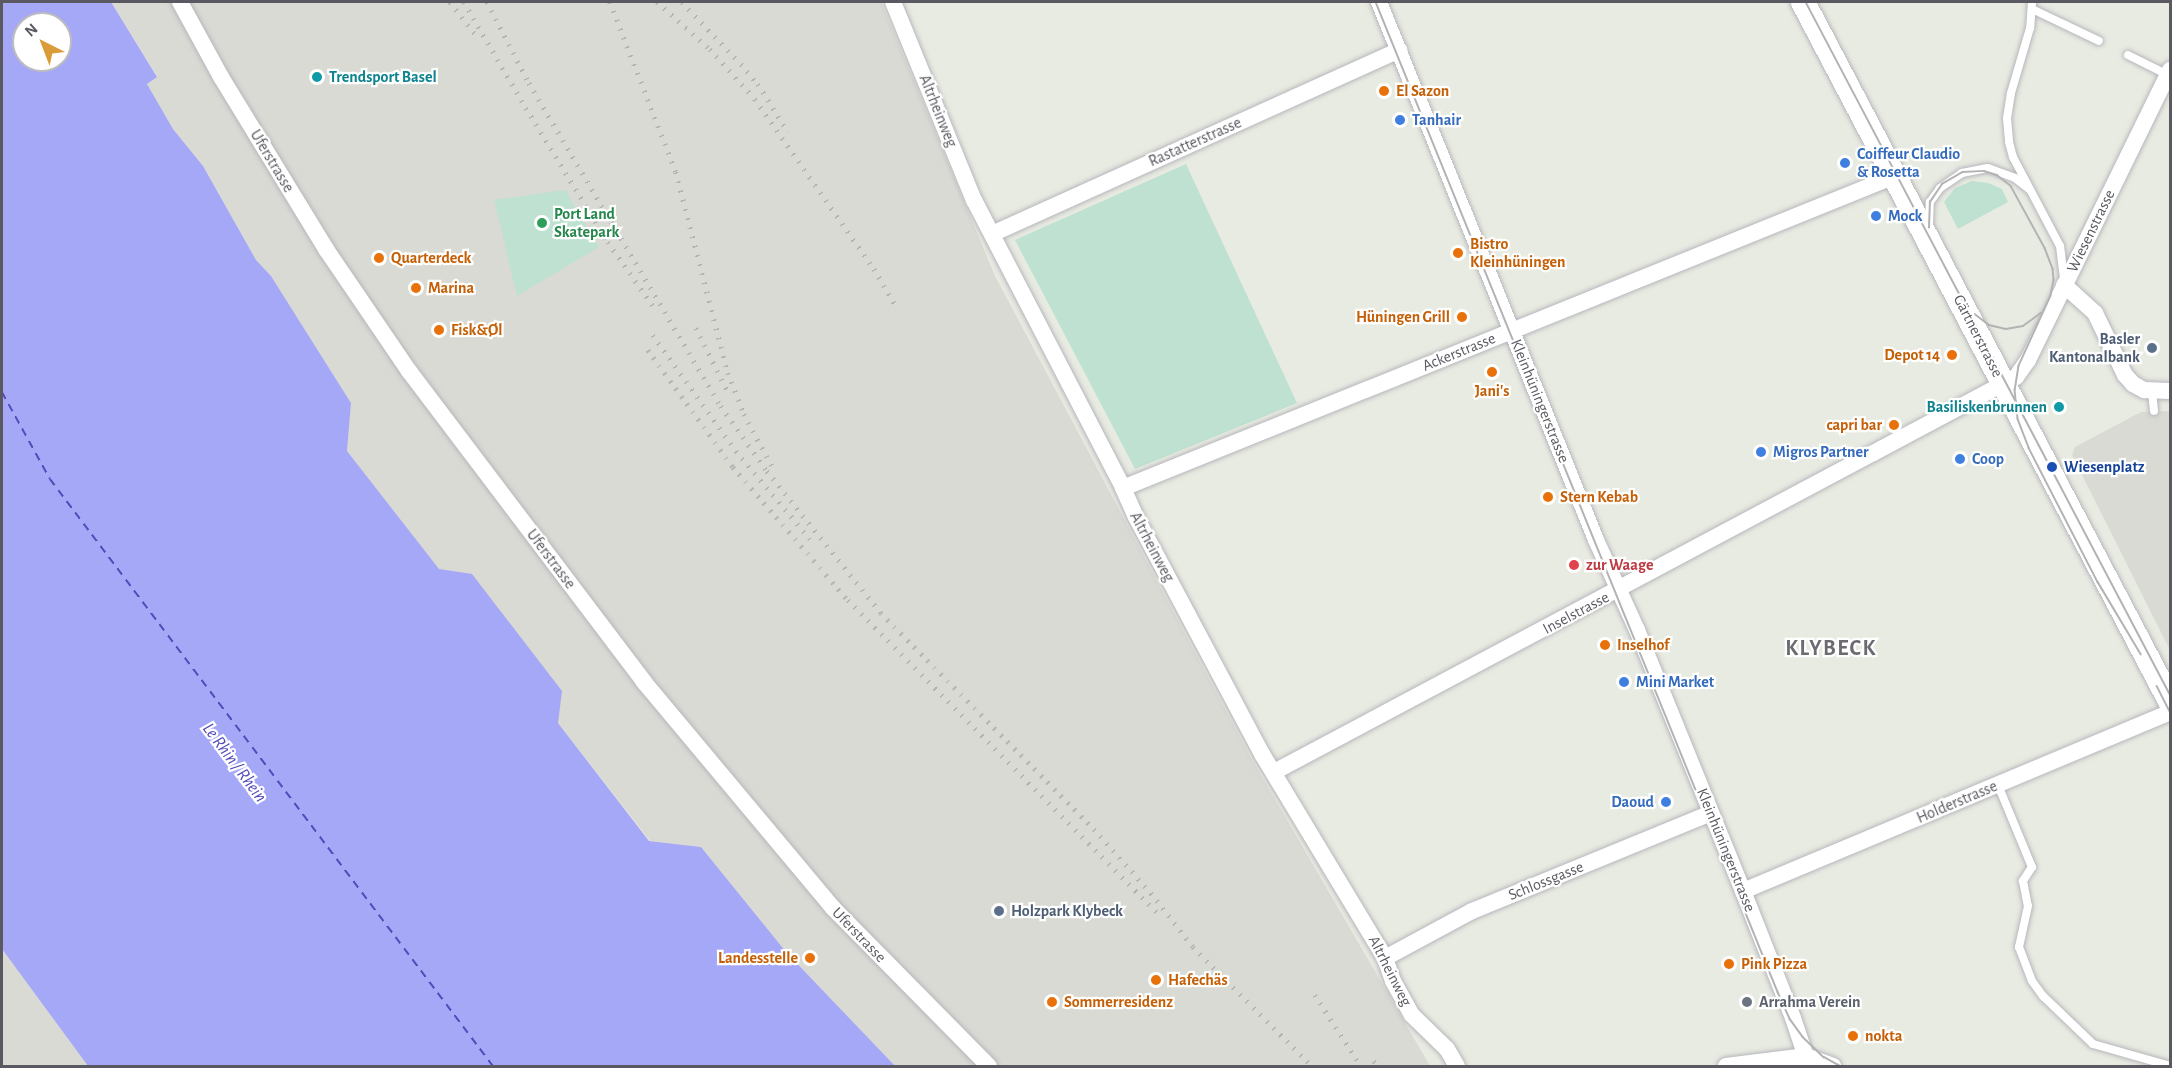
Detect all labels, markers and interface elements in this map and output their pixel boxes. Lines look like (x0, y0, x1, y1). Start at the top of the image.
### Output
north arrow (12, 12, 72, 72)
text: N (22, 20, 41, 40)
place label: Trendsport Basel (329, 67, 437, 87)
marker: Trendsport Basel (310, 70, 324, 84)
street label: Altrheinweg (915, 72, 961, 150)
place label: El Sazon (1396, 81, 1449, 101)
marker: El Sazon (1377, 84, 1391, 98)
place label: Tanhair (1412, 110, 1461, 130)
street label: Rastatterstrasse (1146, 113, 1244, 171)
marker: Tanhair (1393, 113, 1407, 127)
street label: Uferstrasse (246, 126, 298, 196)
place label: Coiffeur Claudio & Rosetta (1857, 144, 1960, 182)
marker: Coiffeur Claudio & Rosetta (1838, 156, 1852, 170)
street label: Wiesenstrasse (2063, 186, 2119, 276)
place label: Port Land Skatepark (554, 204, 619, 242)
place label: Mock (1888, 206, 1922, 226)
marker: Mock (1869, 209, 1883, 223)
marker: Port Land Skatepark (535, 216, 549, 230)
place label: Bistro Kleinhüningen (1470, 234, 1566, 272)
marker: Bistro Kleinhüningen (1451, 246, 1465, 260)
place label: Quarterdeck (391, 248, 471, 268)
marker: Quarterdeck (372, 251, 386, 265)
place label: Marina (428, 278, 474, 298)
marker: Marina (409, 281, 423, 295)
street label: Gärtnerstrasse (1949, 291, 2007, 381)
place label: Hüningen Grill (1356, 307, 1450, 327)
marker: Hüningen Grill (1455, 310, 1469, 324)
place label: Fisk&Øl (451, 320, 502, 340)
marker: Fisk&Øl (432, 323, 446, 337)
street label: Ackerstrasse (1420, 329, 1498, 375)
place label: Basler Kantonalbank (2049, 329, 2140, 367)
street label: Kleinhüningerstrasse (1506, 336, 1574, 466)
marker: Basler Kantonalbank (2145, 341, 2159, 355)
place label: Depot 14 (1884, 345, 1940, 365)
marker: Depot 14 (1945, 348, 1959, 362)
marker: Jani's (1485, 365, 1499, 379)
place label: Jani's (1475, 381, 1509, 401)
place label: Basiliskenbrunnen (1927, 397, 2047, 417)
marker: Basiliskenbrunnen (2052, 400, 2066, 414)
place label: capri bar (1826, 415, 1882, 435)
marker: capri bar (1887, 418, 1901, 432)
place label: Migros Partner (1773, 442, 1869, 462)
marker: Migros Partner (1754, 445, 1768, 459)
place label: Coop (1972, 449, 2004, 469)
marker: Coop (1953, 452, 1967, 466)
place label: Wiesenplatz (2064, 457, 2145, 477)
marker: Wiesenplatz (2045, 460, 2059, 474)
place label: Stern Kebab (1560, 487, 1638, 507)
marker: Stern Kebab (1541, 490, 1555, 504)
street label: Altrheinweg (1126, 509, 1178, 585)
street label: Uferstrasse (522, 525, 580, 593)
place label: zur Waage (1586, 555, 1653, 575)
marker: zur Waage (1567, 558, 1581, 572)
street label: Inselstrasse (1540, 588, 1612, 638)
place label: Inselhof (1617, 635, 1669, 655)
district label: KLYBECK (1785, 636, 1877, 662)
marker: Inselhof (1598, 638, 1612, 652)
place label: Mini Market (1636, 672, 1714, 692)
marker: Mini Market (1617, 675, 1631, 689)
water label: Le Rhin / Rhein (197, 719, 271, 807)
street label: Holderstrasse (1914, 776, 2000, 828)
street label: Kleinhüningerstrasse (1692, 785, 1760, 915)
place label: Daoud (1611, 792, 1654, 812)
marker: Daoud (1659, 795, 1673, 809)
street label: Schlossgasse (1506, 857, 1586, 905)
place label: Holzpark Klybeck (1011, 901, 1123, 921)
street label: Uferstrasse (828, 903, 890, 967)
marker: Holzpark Klybeck (992, 904, 1006, 918)
street label: Altrheinweg (1364, 933, 1416, 1009)
place label: Landesstelle (718, 948, 798, 968)
marker: Landesstelle (803, 951, 817, 965)
place label: Pink Pizza (1741, 954, 1807, 974)
marker: Pink Pizza (1722, 957, 1736, 971)
place label: Hafechäs (1168, 970, 1228, 990)
marker: Hafechäs (1149, 973, 1163, 987)
place label: Sommerresidenz (1064, 992, 1173, 1012)
place label: Arrahma Verein (1759, 992, 1861, 1012)
marker: Sommerresidenz (1045, 995, 1059, 1009)
marker: Arrahma Verein (1740, 995, 1754, 1009)
place label: nokta (1865, 1026, 1902, 1046)
marker: nokta (1846, 1029, 1860, 1043)

